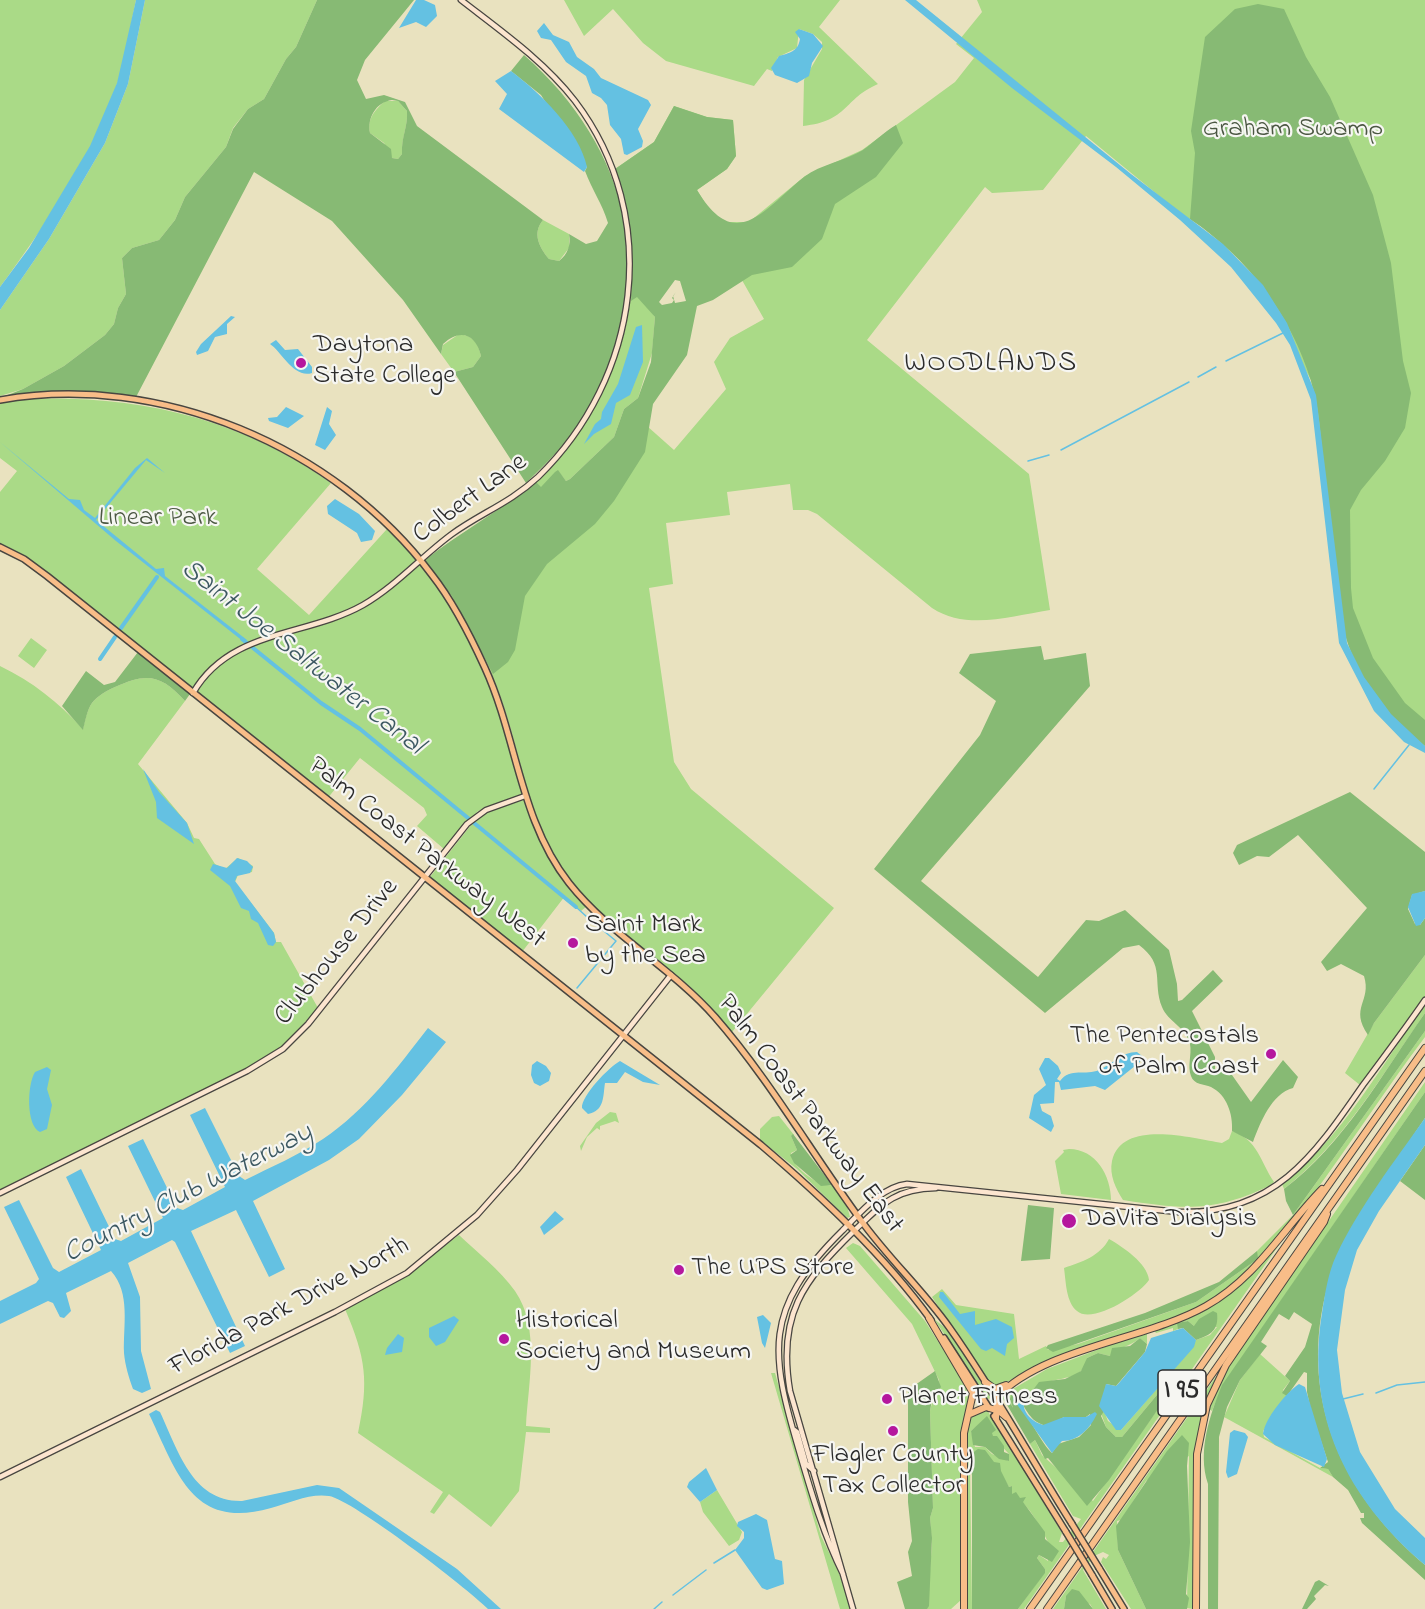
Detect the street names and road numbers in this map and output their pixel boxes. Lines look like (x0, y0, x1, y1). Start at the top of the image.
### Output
street label: Colbert Lane (408, 448, 534, 552)
street label: Palm Coast Parkway West (301, 751, 551, 957)
street label: Clubhouse Drive (269, 873, 407, 1033)
street label: Palm Coast Parkway East (709, 989, 909, 1241)
street label: Florida Park Drive North (165, 1231, 415, 1385)
road number: I 95 (1158, 1370, 1206, 1416)

